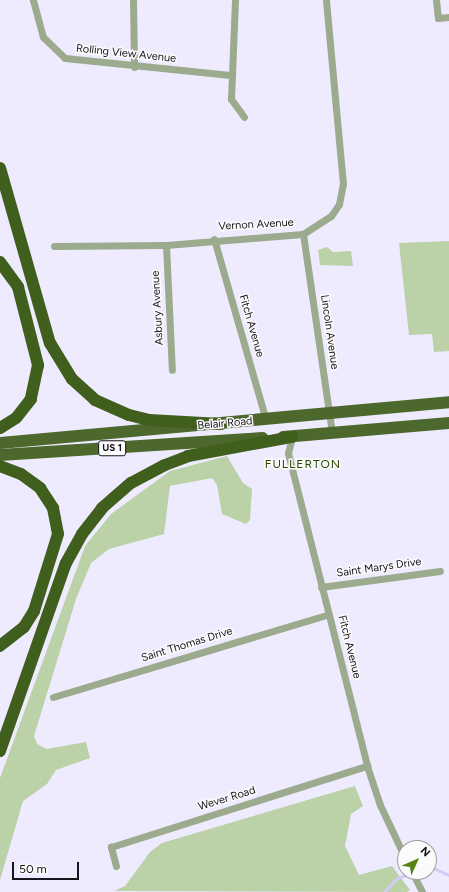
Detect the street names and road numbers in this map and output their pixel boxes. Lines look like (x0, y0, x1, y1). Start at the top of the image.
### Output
street label: Rolling View Avenue (75, 42, 177, 66)
street label: Vernon Avenue (218, 216, 294, 234)
street label: Asbury Avenue (149, 270, 167, 346)
street label: Fitch Avenue (236, 293, 266, 359)
street label: Lincoln Avenue (317, 294, 341, 370)
street label: Belair Road (197, 415, 253, 433)
road number: US 1 (98, 440, 126, 456)
street label: Saint Marys Drive (336, 556, 422, 580)
street label: Fitch Avenue (335, 614, 363, 680)
street label: Saint Thomas Drive (140, 625, 234, 665)
street label: Wever Road (197, 784, 257, 814)

